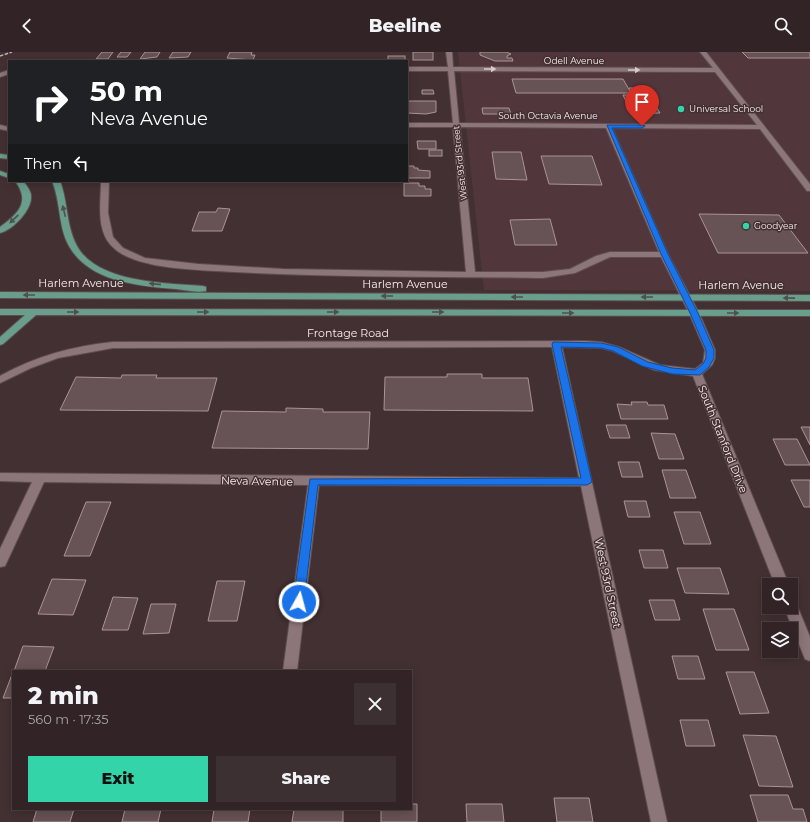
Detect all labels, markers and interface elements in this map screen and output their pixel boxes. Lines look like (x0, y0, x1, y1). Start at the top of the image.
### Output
icon: back (16, 15, 38, 37)
text: Beeline (369, 15, 441, 37)
icon: search (772, 15, 794, 37)
street label: Odell Avenue (544, 55, 605, 66)
one-way arrow (484, 66, 497, 72)
one-way arrow (628, 67, 641, 73)
text: 50 m (90, 74, 163, 108)
icon: right (24, 76, 76, 128)
pin (625, 85, 659, 126)
icon: arrive (631, 91, 653, 113)
place label: Universal School (689, 103, 763, 114)
marker: Universal School (676, 104, 686, 114)
text: Neva Avenue (90, 108, 208, 130)
street label: South Octavia Avenue (498, 110, 598, 121)
street label: West 93rd Street (450, 125, 469, 201)
icon: left (70, 152, 92, 174)
text: Then (24, 154, 62, 173)
one-way arrow (61, 205, 67, 218)
one-way arrow (9, 215, 19, 224)
place label: Goodyear (754, 220, 798, 231)
marker: Goodyear (741, 221, 751, 231)
street label: Harlem Avenue (38, 276, 124, 290)
street label: Harlem Avenue (362, 277, 448, 291)
street label: Harlem Avenue (698, 278, 784, 292)
one-way arrow (149, 281, 161, 288)
one-way arrow (22, 292, 35, 298)
one-way arrow (380, 293, 393, 299)
one-way arrow (510, 294, 523, 300)
one-way arrow (640, 294, 653, 300)
one-way arrow (782, 295, 795, 301)
one-way arrow (67, 309, 80, 315)
one-way arrow (197, 309, 210, 315)
one-way arrow (327, 309, 340, 315)
one-way arrow (432, 309, 445, 315)
one-way arrow (562, 310, 575, 316)
one-way arrow (727, 310, 740, 316)
street label: Frontage Road (307, 326, 389, 340)
street label: South Stanford Drive (695, 383, 751, 495)
street label: Neva Avenue (221, 473, 294, 489)
street label: West 93rd Street (592, 537, 624, 630)
map controls (762, 578, 798, 658)
button: search (762, 578, 798, 614)
position arrow (278, 581, 320, 623)
button: layers (762, 622, 798, 658)
text: 2 min (28, 681, 99, 710)
button: close (354, 683, 396, 725)
text: 560 m · 17:35 (28, 711, 109, 727)
button: Exit (28, 756, 208, 802)
button: Share (216, 756, 396, 802)

